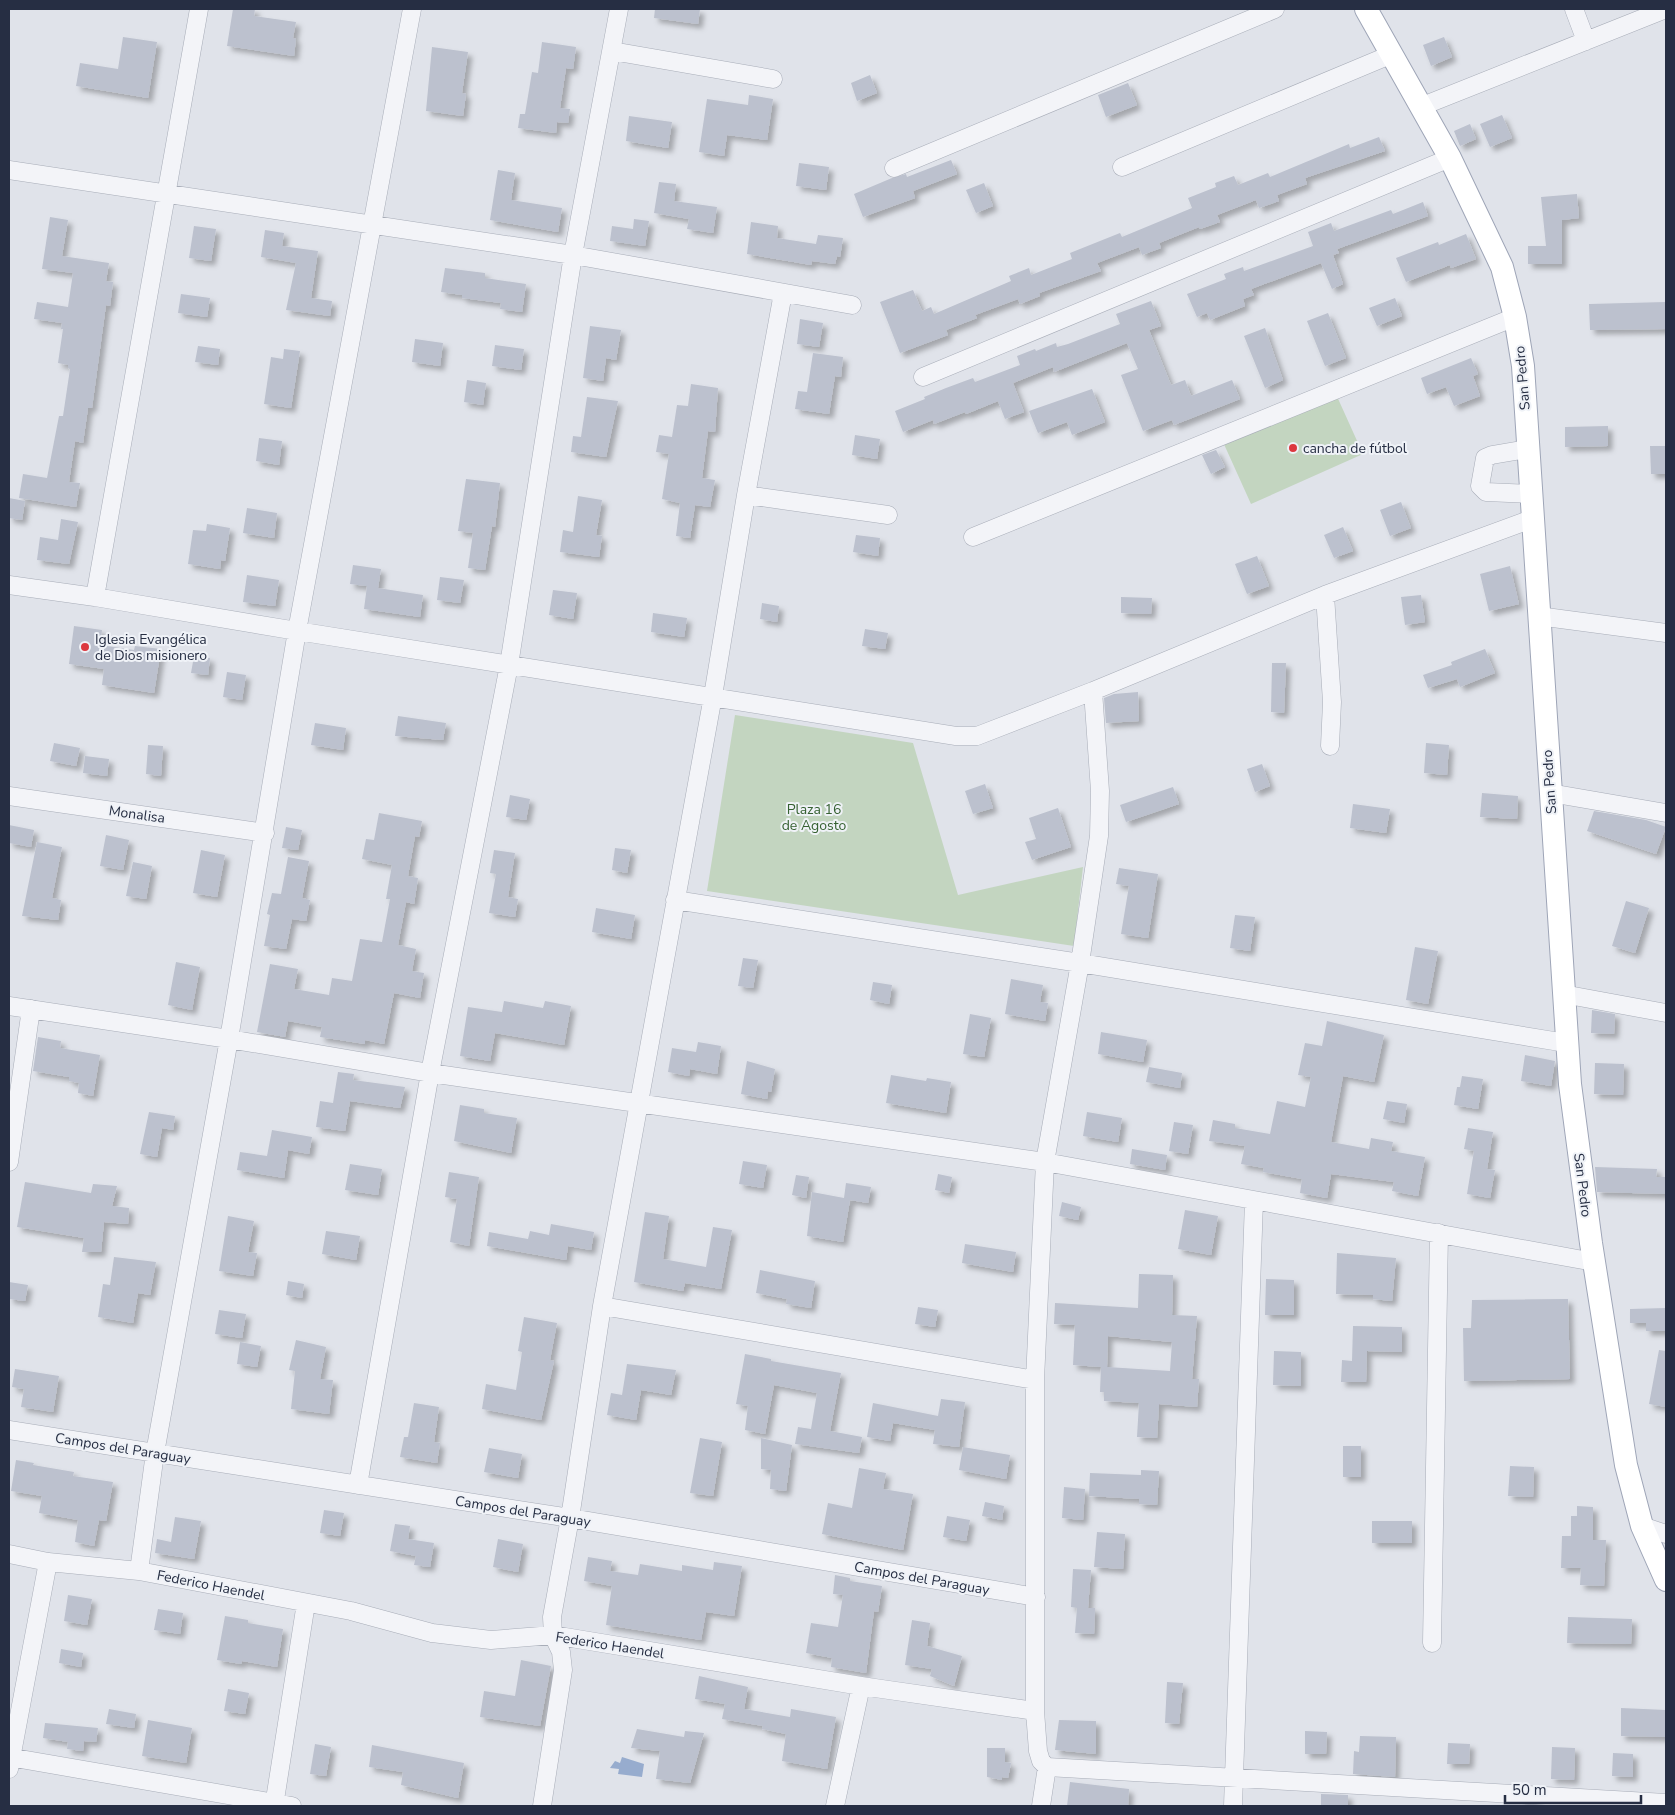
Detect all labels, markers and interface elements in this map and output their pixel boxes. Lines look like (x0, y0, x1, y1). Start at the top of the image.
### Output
street label: San Pedro (1510, 345, 1535, 411)
place label: cancha de fútbol (1303, 439, 1408, 458)
marker: cancha de fútbol (1287, 442, 1299, 454)
place label: Iglesia Evangélica de Dios misionero (95, 630, 207, 665)
marker: Iglesia Evangélica de Dios misionero (79, 641, 91, 653)
street label: San Pedro (1538, 749, 1561, 815)
park label: Plaza 16 de Agosto (782, 800, 847, 835)
street label: Monalisa (108, 801, 166, 828)
street label: San Pedro (1569, 1152, 1596, 1218)
street label: Campos del Paraguay (54, 1428, 193, 1469)
street label: Campos del Paraguay (454, 1491, 593, 1532)
street label: Campos del Paraguay (853, 1557, 992, 1600)
street label: Federico Haendel (155, 1566, 267, 1605)
street label: Federico Haendel (554, 1628, 666, 1664)
scale bar (1505, 1772, 1641, 1804)
text: 50 m (1512, 1780, 1547, 1800)

